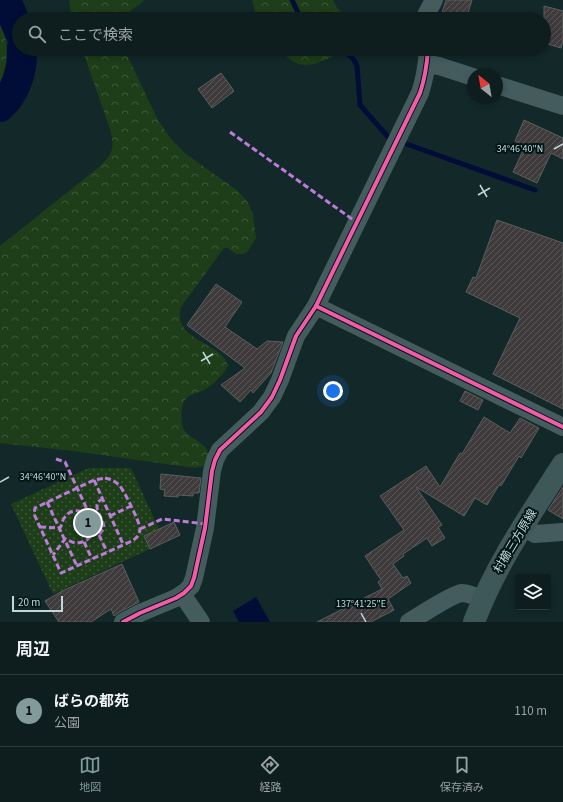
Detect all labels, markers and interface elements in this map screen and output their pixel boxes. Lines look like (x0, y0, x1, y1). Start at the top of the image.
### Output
search box (12, 12, 551, 56)
icon: search (26, 23, 48, 45)
text: ここで検索 (58, 25, 133, 46)
north arrow (467, 68, 503, 104)
text: 34°46'40"N (497, 142, 543, 156)
your location (323, 381, 343, 401)
text: 34°46'40"N (20, 470, 66, 484)
street label: 村櫛三方原線 (490, 506, 541, 577)
pin: 1 (75, 508, 101, 538)
map controls (515, 574, 551, 610)
button: layers (515, 574, 551, 610)
scale bar (12, 594, 63, 613)
text: 20 m (18, 595, 40, 610)
text: 137°41'25"E (336, 597, 386, 611)
text: 周辺 (16, 638, 50, 662)
text: ばらの都苑 (54, 691, 129, 712)
text: 1 (26, 702, 32, 720)
text: 110 m (514, 702, 547, 720)
text: 公園 (54, 714, 80, 732)
tab: 地図 (79, 754, 101, 795)
tab: 経路 (259, 754, 281, 795)
tab: 保存済み (440, 754, 484, 795)

